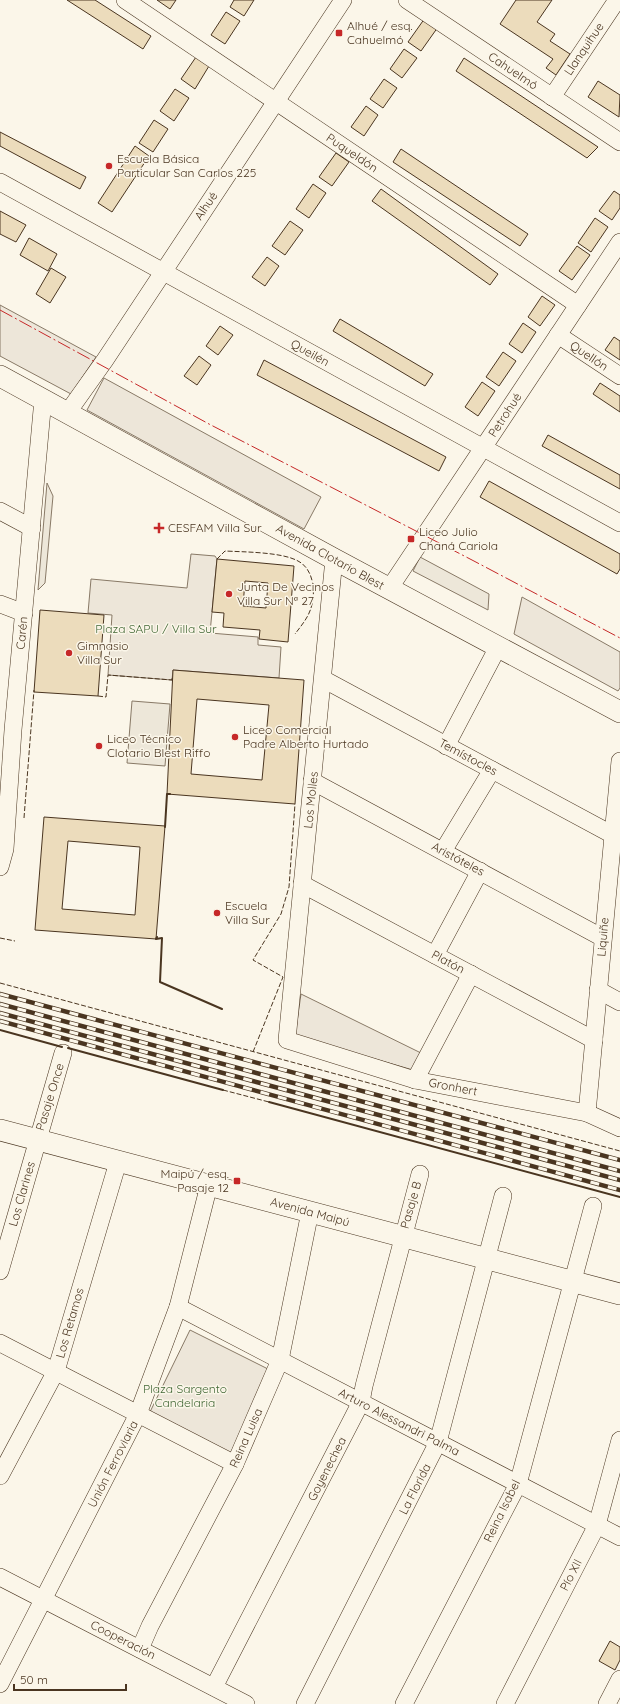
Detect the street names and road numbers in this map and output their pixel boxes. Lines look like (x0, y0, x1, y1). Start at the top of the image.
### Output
street label: Llanquihue (560, 19, 607, 78)
street label: Cahuelmó (486, 49, 541, 93)
street label: Puqueldón (324, 130, 381, 175)
street label: Alhué (191, 189, 221, 223)
street label: Queilén (288, 336, 332, 369)
street label: Quellón (567, 337, 611, 374)
street label: Petrohué (485, 390, 525, 440)
street label: Avenida Clotario Blest (273, 521, 387, 593)
street label: Carén (13, 616, 30, 650)
street label: Temístocles (436, 735, 500, 778)
street label: Los Molles (300, 770, 321, 829)
street label: Aristóteles (429, 838, 488, 879)
street label: Liquiñe (593, 916, 612, 957)
street label: Platón (429, 947, 467, 976)
street label: Pasaje Once (32, 1061, 67, 1132)
street label: Gronhert (428, 1074, 479, 1099)
street label: Los Clarines (5, 1159, 38, 1228)
street label: Pasaje B (397, 1179, 424, 1230)
street label: Avenida Maipú (269, 1194, 352, 1229)
street label: Los Retamos (52, 1286, 87, 1360)
street label: Arturo Alessandri Palma (336, 1384, 462, 1459)
street label: Reina Luisa (226, 1406, 265, 1470)
street label: Unión Ferroviaria (84, 1418, 141, 1510)
street label: Goyenechea (304, 1434, 349, 1503)
street label: La Florida (395, 1461, 434, 1517)
street label: Reina Isabel (480, 1477, 523, 1544)
street label: Pío XII (556, 1556, 585, 1593)
street label: Cooperación (88, 1617, 158, 1662)

